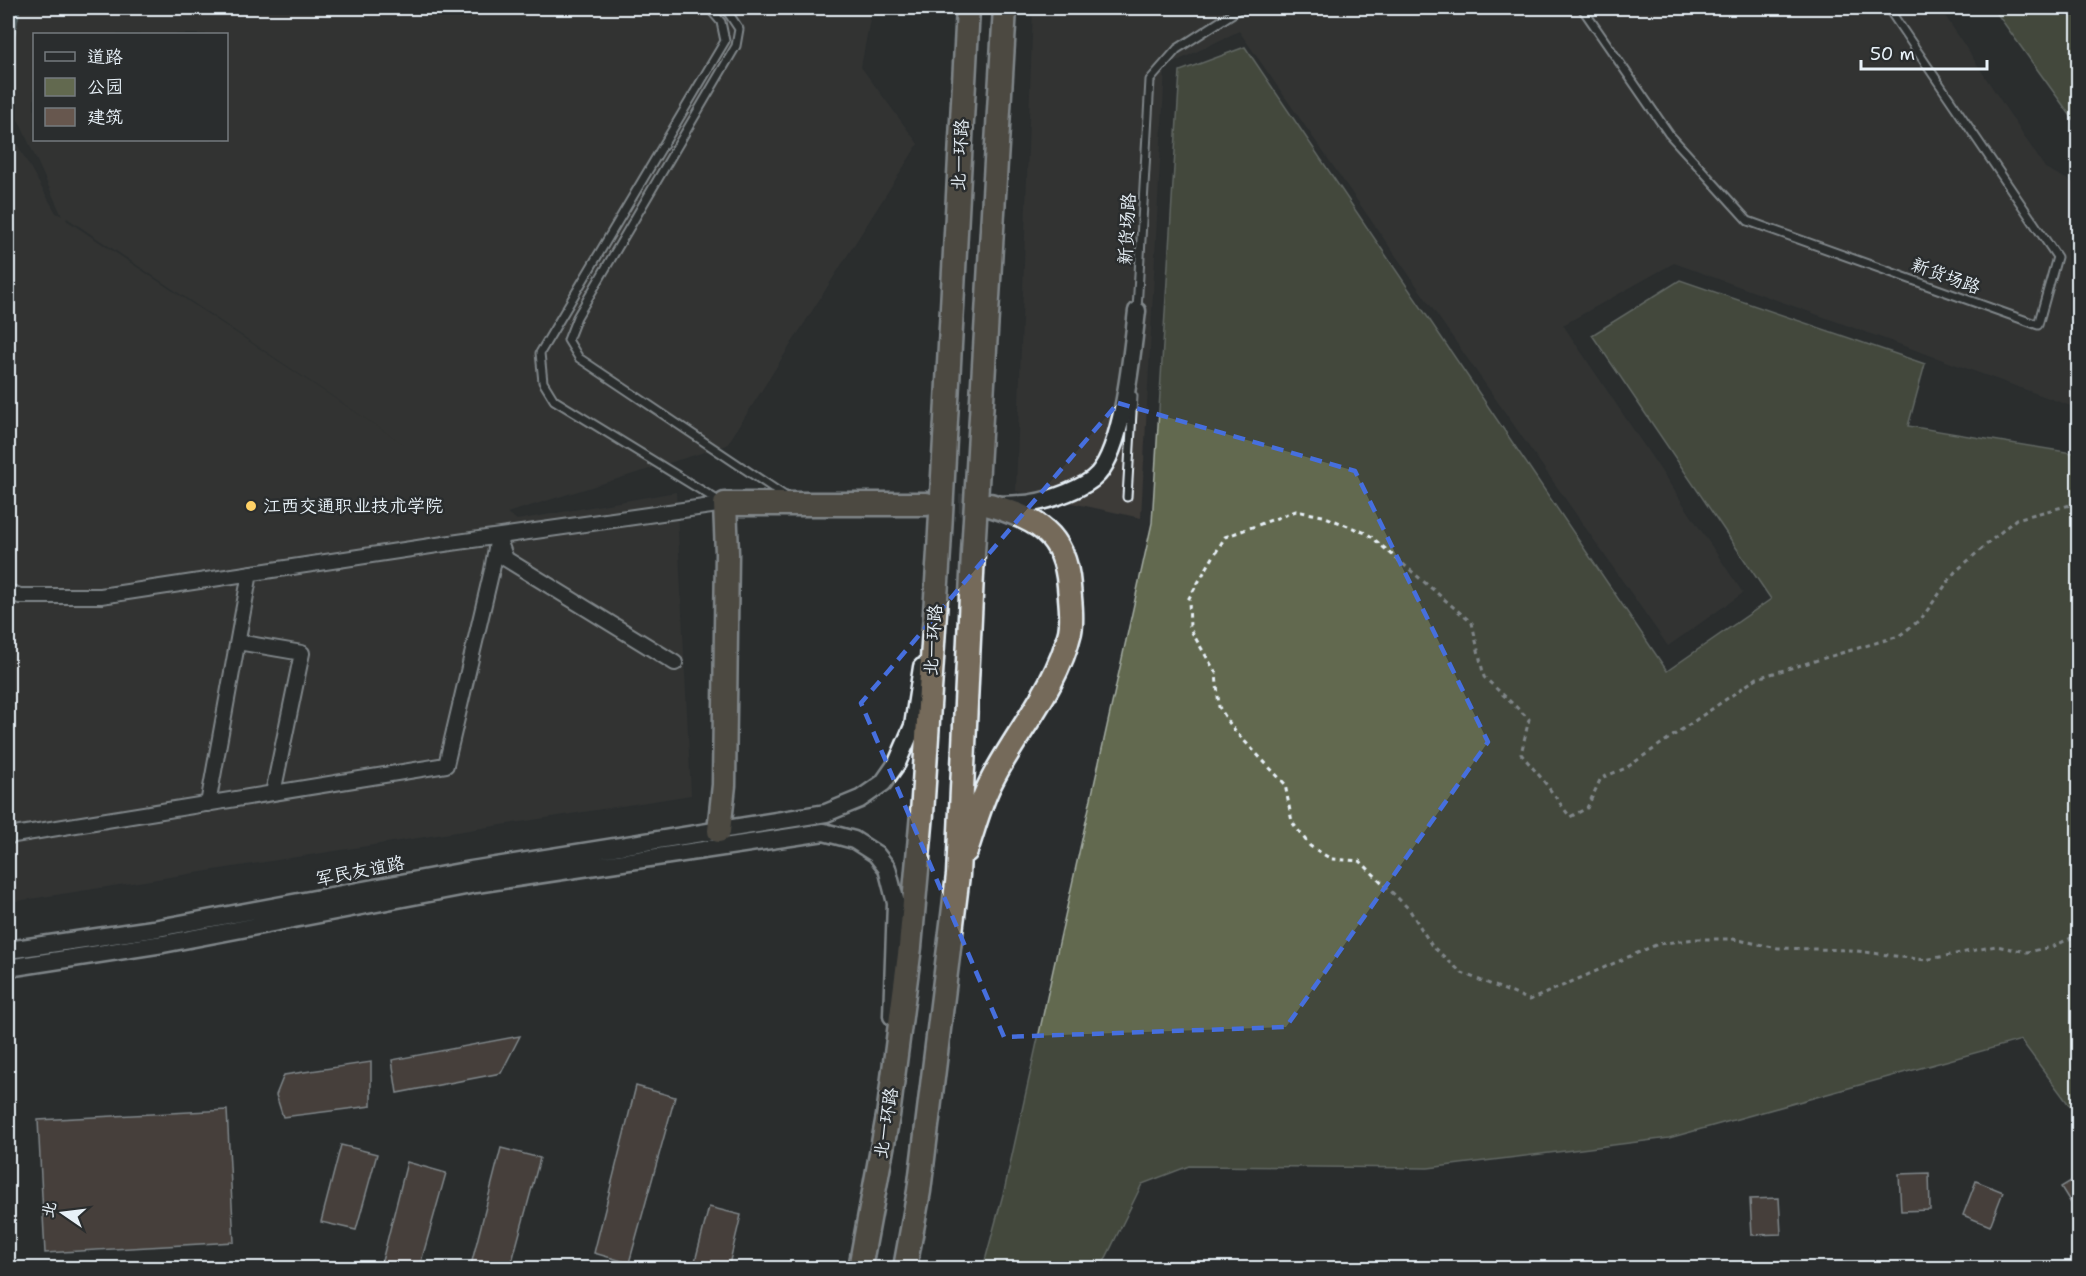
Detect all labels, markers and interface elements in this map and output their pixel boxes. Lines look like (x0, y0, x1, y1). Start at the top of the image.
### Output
legend (33, 33, 228, 141)
scale bar (1861, 33, 1987, 71)
text: 50 m (1870, 42, 1915, 66)
text: 道路 (87, 45, 123, 69)
text: 公园 (87, 75, 123, 99)
text: 建筑 (87, 105, 123, 129)
street label: 北一环路 (946, 118, 974, 192)
street label: 新货场路 (1113, 192, 1141, 266)
street label: 新货场路 (1908, 252, 1984, 300)
place label: 江西交通职业技术学院 (263, 494, 443, 518)
marker: 江西交通职业技术学院 (244, 499, 258, 513)
street label: 北一环路 (919, 603, 947, 677)
street label: 军民友谊路 (314, 851, 406, 891)
street label: 北一环路 (869, 1086, 903, 1160)
north arrow (33, 1183, 93, 1243)
text: 北 (37, 1199, 61, 1220)

